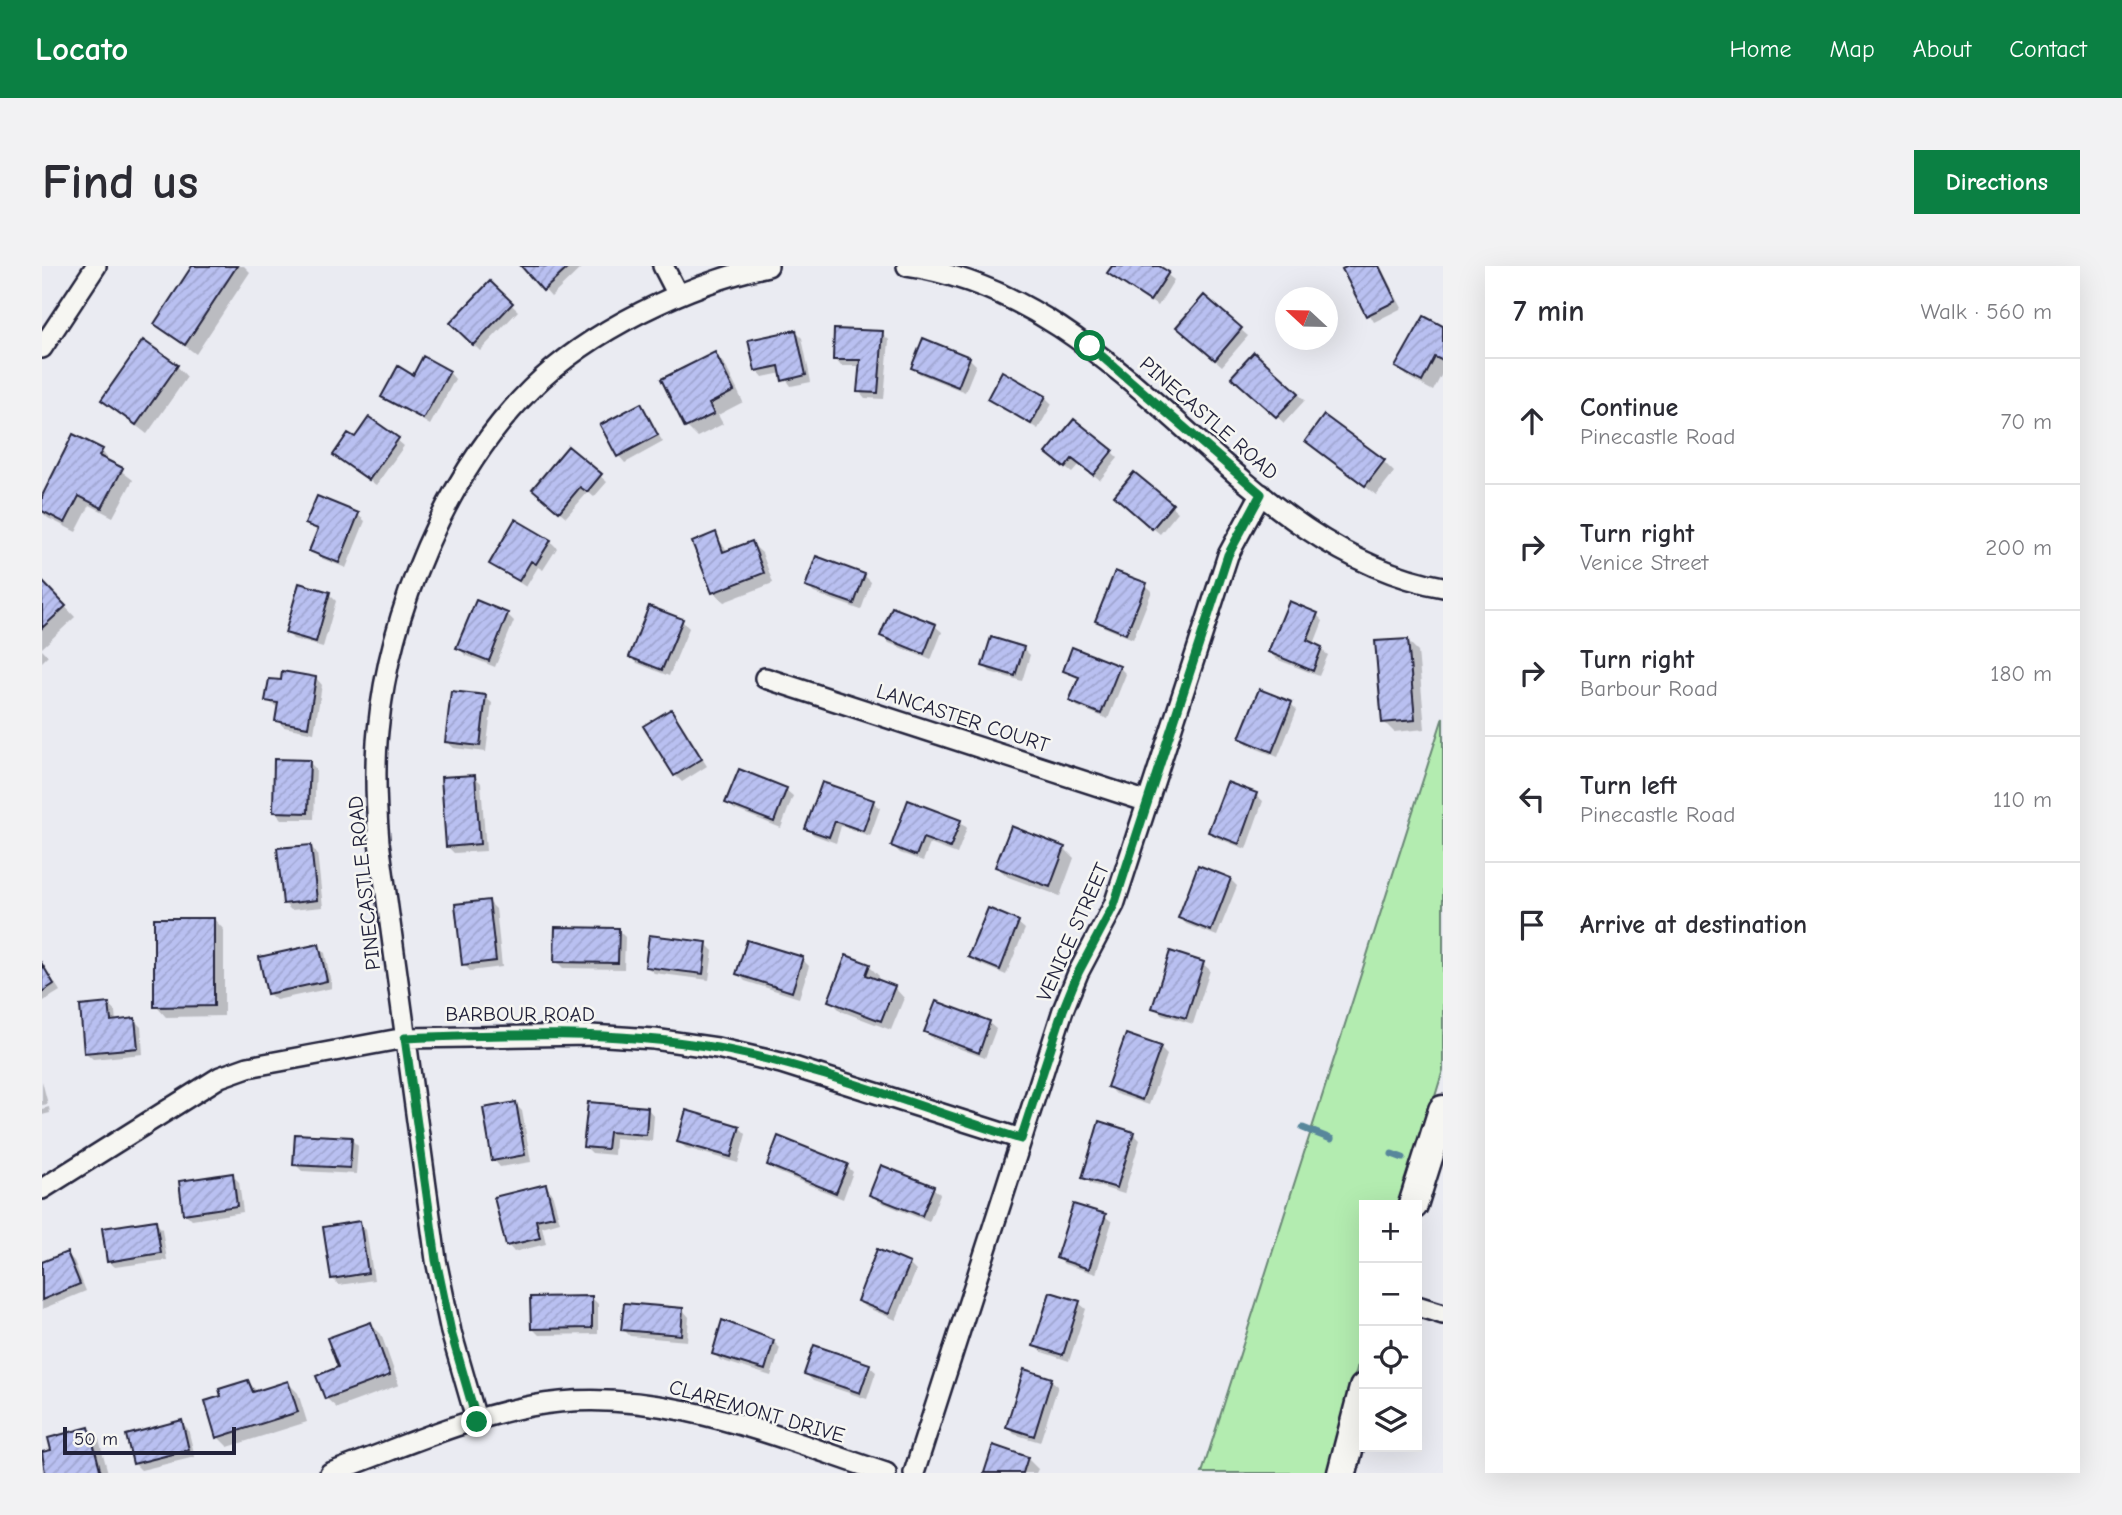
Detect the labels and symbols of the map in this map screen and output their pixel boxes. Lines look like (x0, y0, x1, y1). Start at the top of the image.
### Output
north arrow (1275, 287, 1338, 350)
route start (1074, 330, 1105, 361)
street label: PINECASTLE ROAD (1135, 351, 1283, 485)
street label: LANCASTER COURT (873, 679, 1053, 757)
street label: PINECASTLE ROAD (343, 794, 385, 972)
street label: VENICE STREET (1032, 859, 1114, 1005)
street label: BARBOUR ROAD (445, 1002, 595, 1026)
street label: CLAREMONT DRIVE (666, 1374, 848, 1448)
route end (461, 1406, 492, 1437)
scale bar (63, 1424, 236, 1456)

